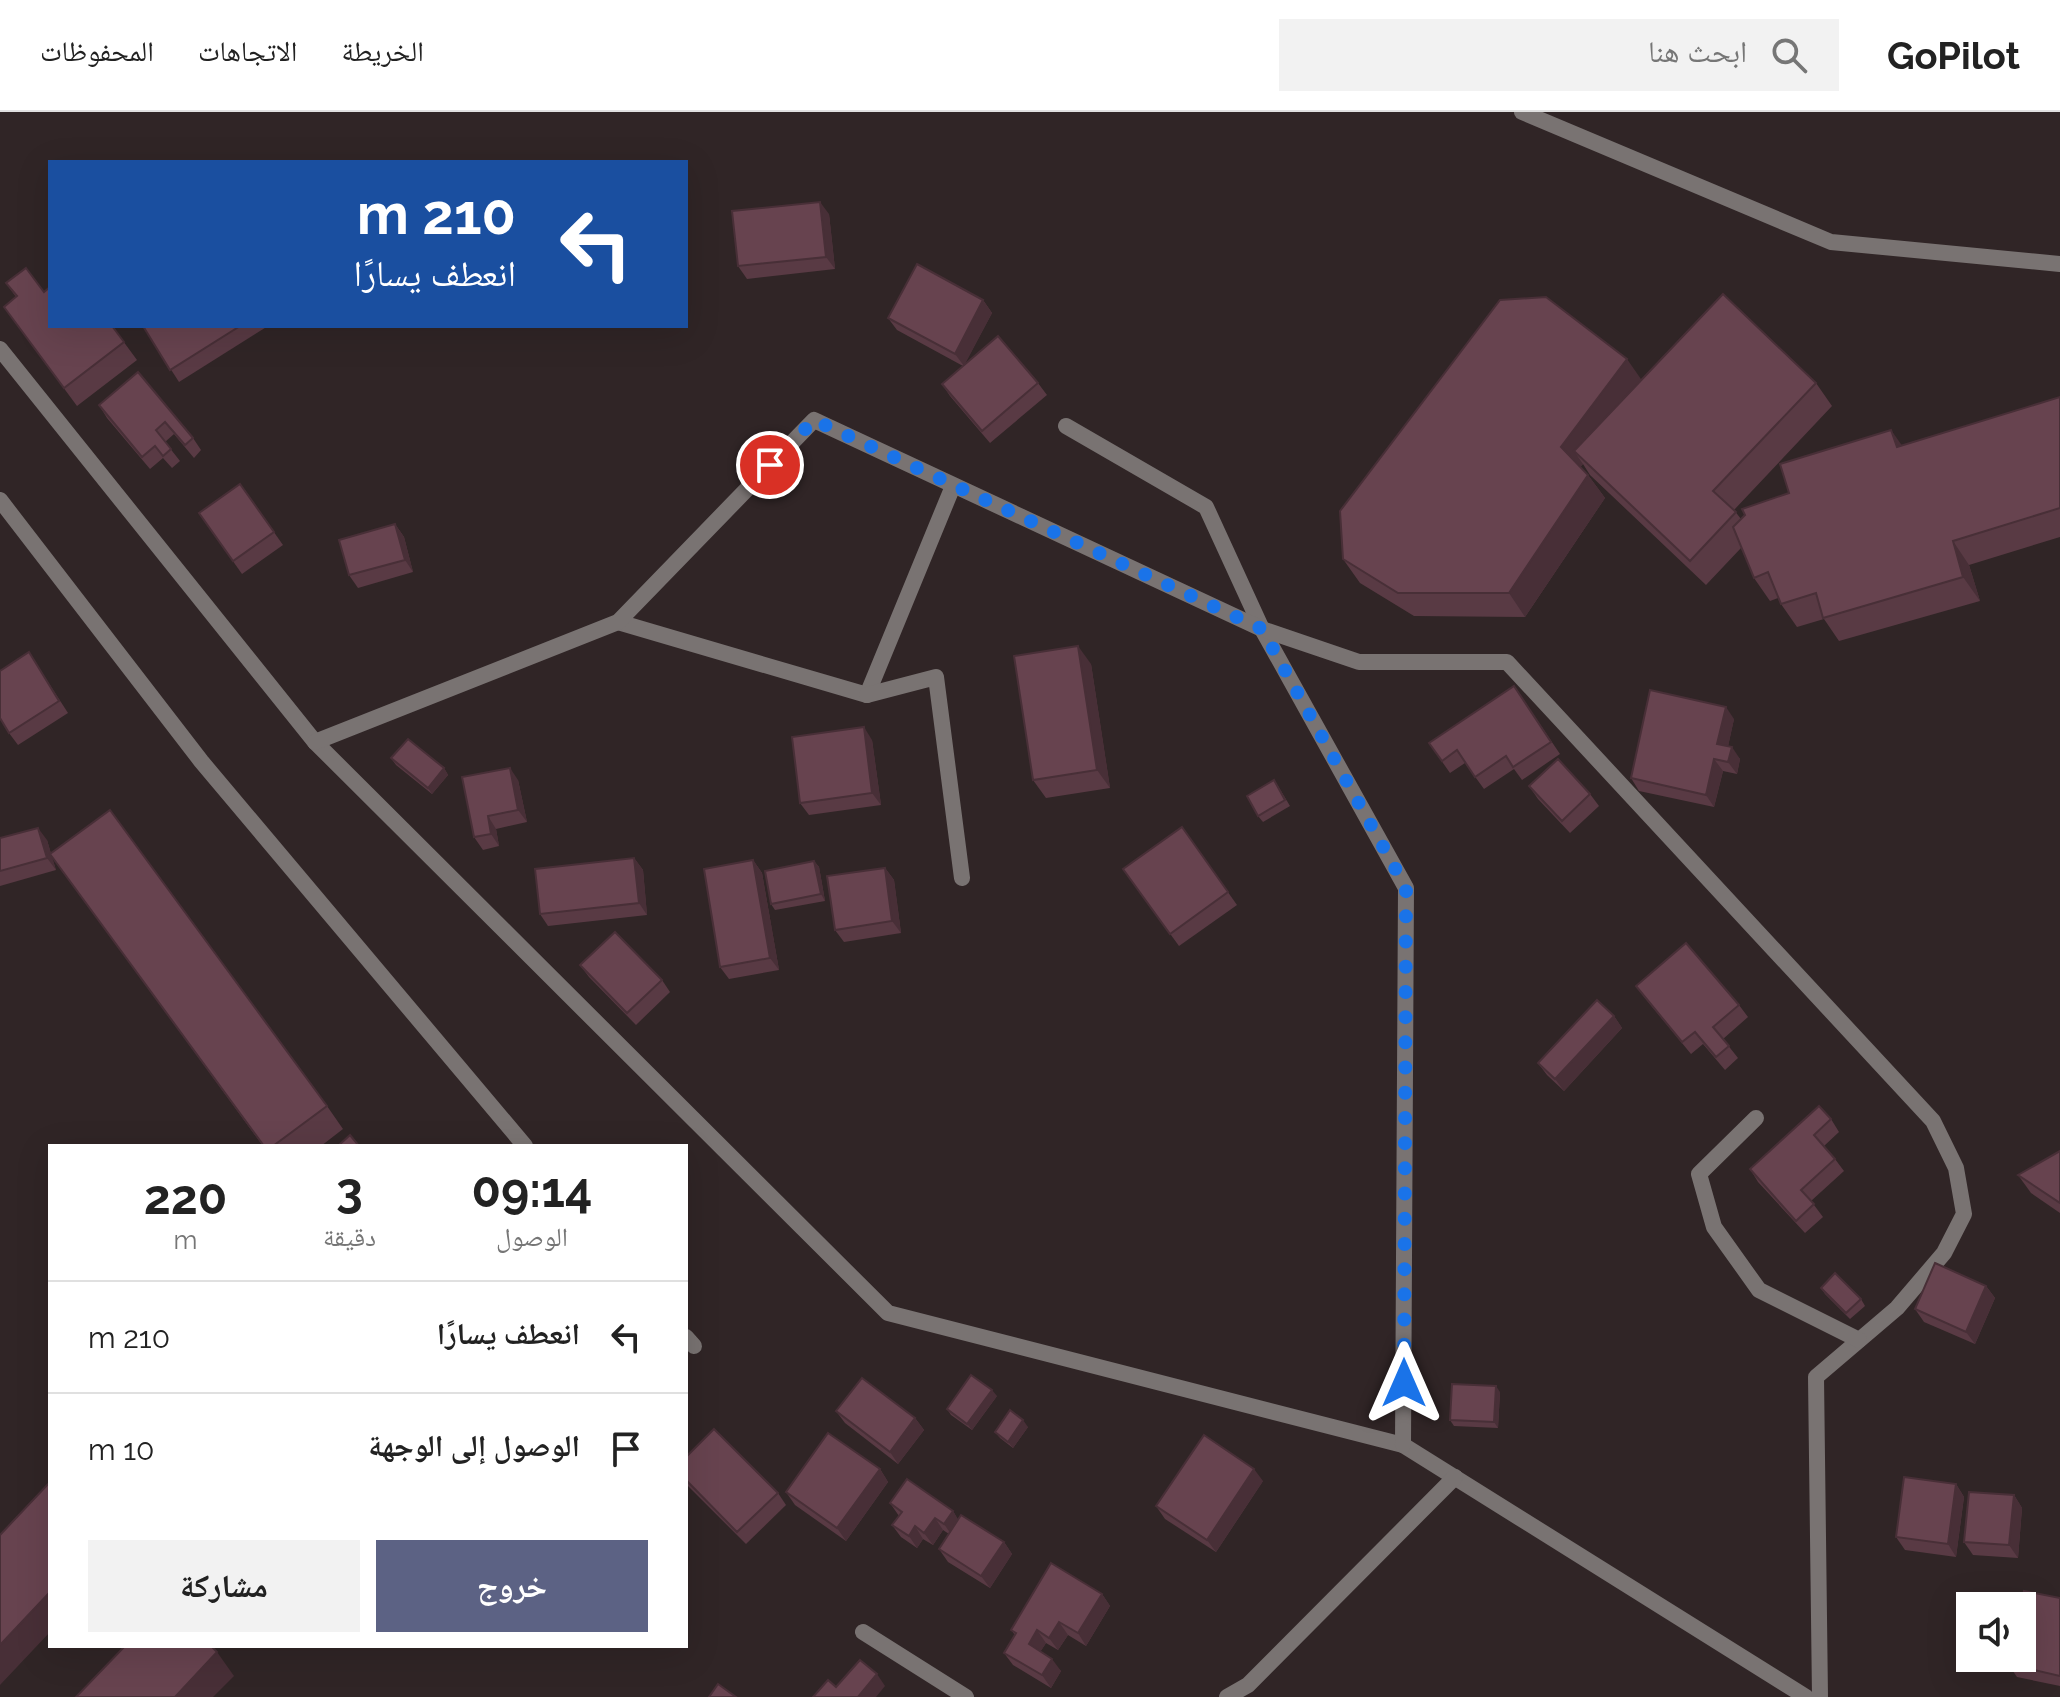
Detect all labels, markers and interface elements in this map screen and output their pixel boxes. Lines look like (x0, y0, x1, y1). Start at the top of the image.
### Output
search box (1279, 19, 1839, 91)
icon: search (1767, 33, 1811, 77)
text: GoPilot (1887, 33, 2020, 78)
text: ابحث هنا (1648, 34, 1747, 69)
text: المحفوظات (40, 35, 154, 68)
text: الاتجاهات (198, 35, 297, 68)
text: الخريطة (341, 35, 424, 68)
text: 210 m (357, 181, 516, 247)
icon: left (544, 192, 648, 296)
text: انعطف يسارًا (354, 252, 516, 294)
pin (736, 431, 804, 499)
icon: arrive (748, 443, 792, 487)
text: 3 (336, 1162, 363, 1218)
text: 09:14 (472, 1162, 592, 1218)
text: 220 (144, 1169, 227, 1225)
text: دقيقة (323, 1222, 376, 1252)
text: الوصول (496, 1222, 568, 1252)
text: m (174, 1225, 197, 1255)
icon: left (604, 1315, 648, 1359)
text: انعطف يسارًا (437, 1316, 580, 1351)
text: 210 m (88, 1320, 170, 1355)
position arrow (1362, 1341, 1446, 1425)
icon: arrive (604, 1427, 648, 1471)
text: الوصول إلى الوجهة (368, 1428, 580, 1463)
text: 10 m (88, 1432, 154, 1467)
button: مشاركة (88, 1540, 360, 1632)
button: خروج (376, 1540, 648, 1632)
map controls (1956, 1592, 2036, 1672)
button: sound (1956, 1592, 2036, 1672)

